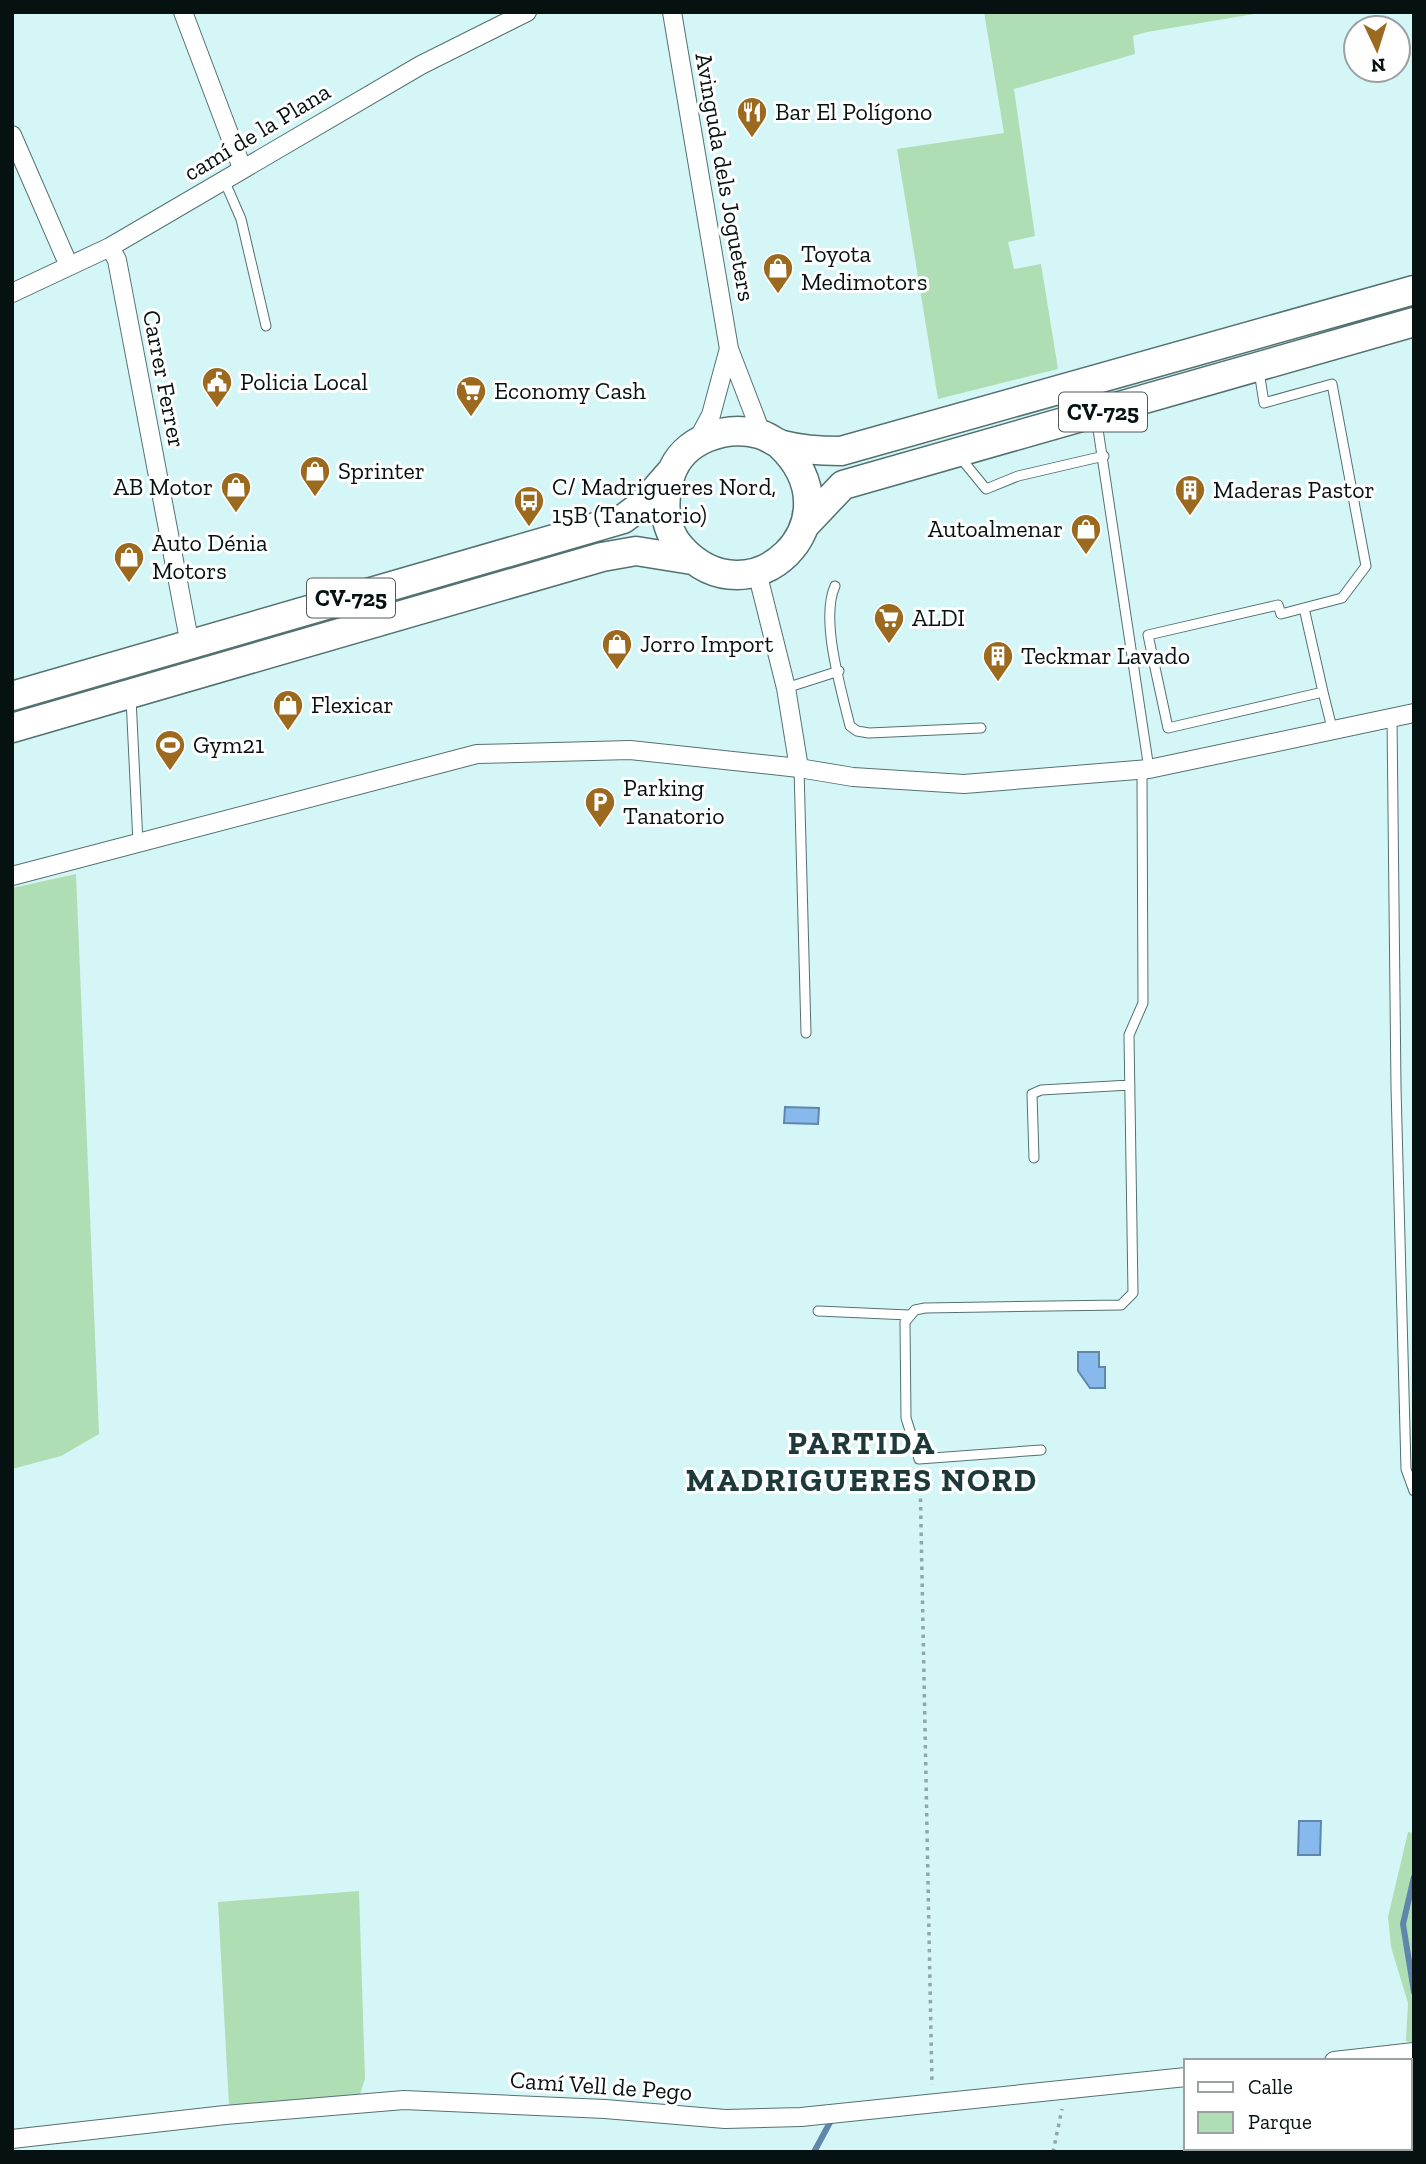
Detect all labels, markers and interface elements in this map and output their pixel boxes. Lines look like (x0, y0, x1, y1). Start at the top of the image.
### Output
north arrow (1342, 14, 1412, 84)
street label: Avinguda dels Jogueters (689, 50, 762, 303)
text: N (1370, 53, 1386, 77)
street label: camí de la Plana (178, 76, 336, 187)
restaurant icon: Bar El Polígono (735, 95, 769, 139)
place label: Bar El Polígono (775, 97, 932, 126)
place label: Toyota Medimotors (801, 239, 928, 296)
shop icon: Toyota Medimotors (761, 251, 795, 295)
street label: Carrer Ferrer (137, 308, 192, 450)
public building icon: Policia Local (200, 365, 234, 409)
place label: Policia Local (240, 367, 368, 396)
supermarket icon: Economy Cash (454, 374, 488, 418)
place label: Economy Cash (494, 376, 646, 405)
road number: CV-725 (1059, 392, 1147, 432)
shop icon: Sprinter (298, 454, 332, 498)
place label: Sprinter (338, 456, 425, 485)
shop icon: AB Motor (219, 470, 253, 514)
place label: AB Motor (113, 472, 213, 501)
place label: C/ Madrigueres Nord, 15B (Tanatorio) (552, 472, 776, 529)
building icon: Maderas Pastor (1173, 473, 1207, 517)
place label: Maderas Pastor (1213, 475, 1375, 504)
bus stop icon: C/ Madrigueres Nord, 15B (Tanatorio) (512, 484, 546, 528)
shop icon: Autoalmenar (1069, 512, 1103, 556)
place label: Autoalmenar (928, 514, 1063, 543)
place label: Auto Dénia Motors (152, 528, 268, 585)
shop icon: Auto Dénia Motors (112, 540, 146, 584)
road number: CV-725 (307, 578, 395, 618)
supermarket icon: ALDI (872, 601, 906, 645)
place label: ALDI (912, 603, 965, 632)
shop icon: Jorro Import (600, 627, 634, 671)
place label: Jorro Import (640, 629, 774, 658)
building icon: Teckmar Lavado (981, 639, 1015, 683)
place label: Teckmar Lavado (1021, 641, 1190, 670)
shop icon: Flexicar (271, 688, 305, 732)
place label: Flexicar (311, 690, 394, 719)
sports icon: Gym21 (153, 728, 187, 772)
place label: Gym21 (193, 730, 264, 759)
place label: Parking Tanatorio (623, 773, 724, 830)
parking icon: Parking Tanatorio (583, 785, 617, 829)
district label: PARTIDA MADRIGUERES NORD (686, 1424, 1038, 1499)
legend (1184, 2059, 1412, 2150)
street label: Camí Vell de Pego (509, 2065, 693, 2106)
text: Calle (1248, 2074, 1293, 2099)
text: Parque (1248, 2109, 1312, 2134)

